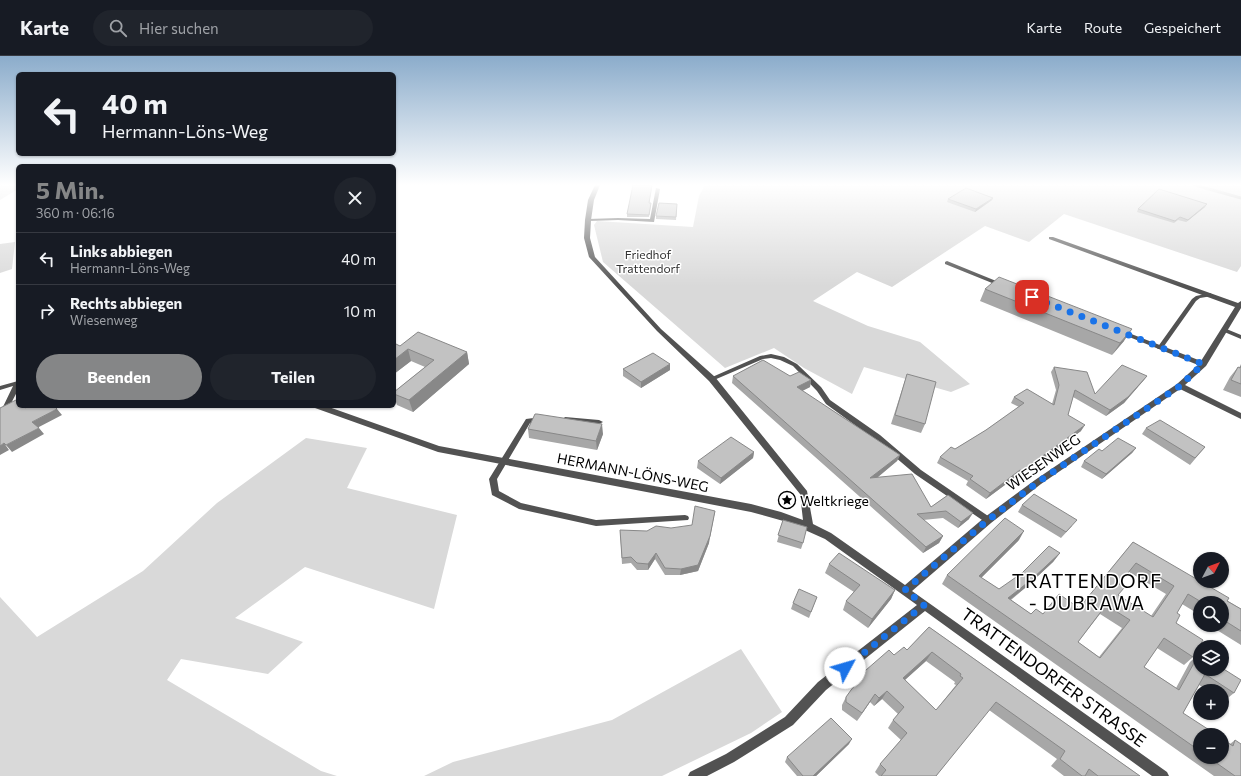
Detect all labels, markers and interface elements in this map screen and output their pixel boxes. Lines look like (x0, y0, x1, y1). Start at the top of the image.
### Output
search box (93, 10, 373, 46)
text: Karte (20, 16, 69, 39)
icon: search (107, 17, 129, 39)
text: Hier suchen (139, 19, 219, 37)
text: Karte (1027, 19, 1062, 36)
text: Route (1084, 19, 1122, 36)
text: Gespeichert (1144, 19, 1221, 36)
text: 40 m (102, 86, 168, 120)
icon: left (36, 88, 88, 140)
text: Hermann-Löns-Weg (102, 120, 268, 142)
text: 5 Min. (36, 175, 105, 204)
button: close (334, 177, 376, 219)
text: 360 m · 06:16 (36, 205, 115, 221)
text: Links abbiegen (70, 242, 172, 260)
park label: Friedhof Trattendorf (616, 247, 680, 275)
icon: left (36, 248, 58, 270)
text: 40 m (341, 250, 376, 268)
text: Hermann-Löns-Weg (70, 260, 190, 276)
pin (1015, 280, 1049, 314)
icon: arrive (1021, 286, 1043, 308)
text: Rechts abbiegen (70, 294, 182, 312)
icon: right (36, 300, 58, 322)
text: 10 m (344, 302, 376, 320)
text: Wiesenweg (70, 312, 138, 328)
button: Beenden (36, 354, 202, 400)
button: Teilen (210, 354, 376, 400)
street label: WIESENWEG (1003, 430, 1083, 494)
street label: HERMANN-LÖNS-WEG (556, 449, 710, 495)
place icon: Weltkriege (777, 490, 797, 510)
place label: Weltkriege (800, 492, 869, 509)
north arrow (1193, 552, 1229, 588)
map controls (1193, 552, 1229, 764)
district label: TRATTENDORF - DUBRAWA (1012, 569, 1162, 614)
button: search (1193, 596, 1229, 632)
street label: TRATTENDORFER STRASSE (957, 603, 1151, 751)
button: layers (1193, 640, 1229, 676)
position arrow (824, 647, 866, 689)
button: + (1193, 684, 1229, 720)
button: − (1193, 728, 1229, 764)

